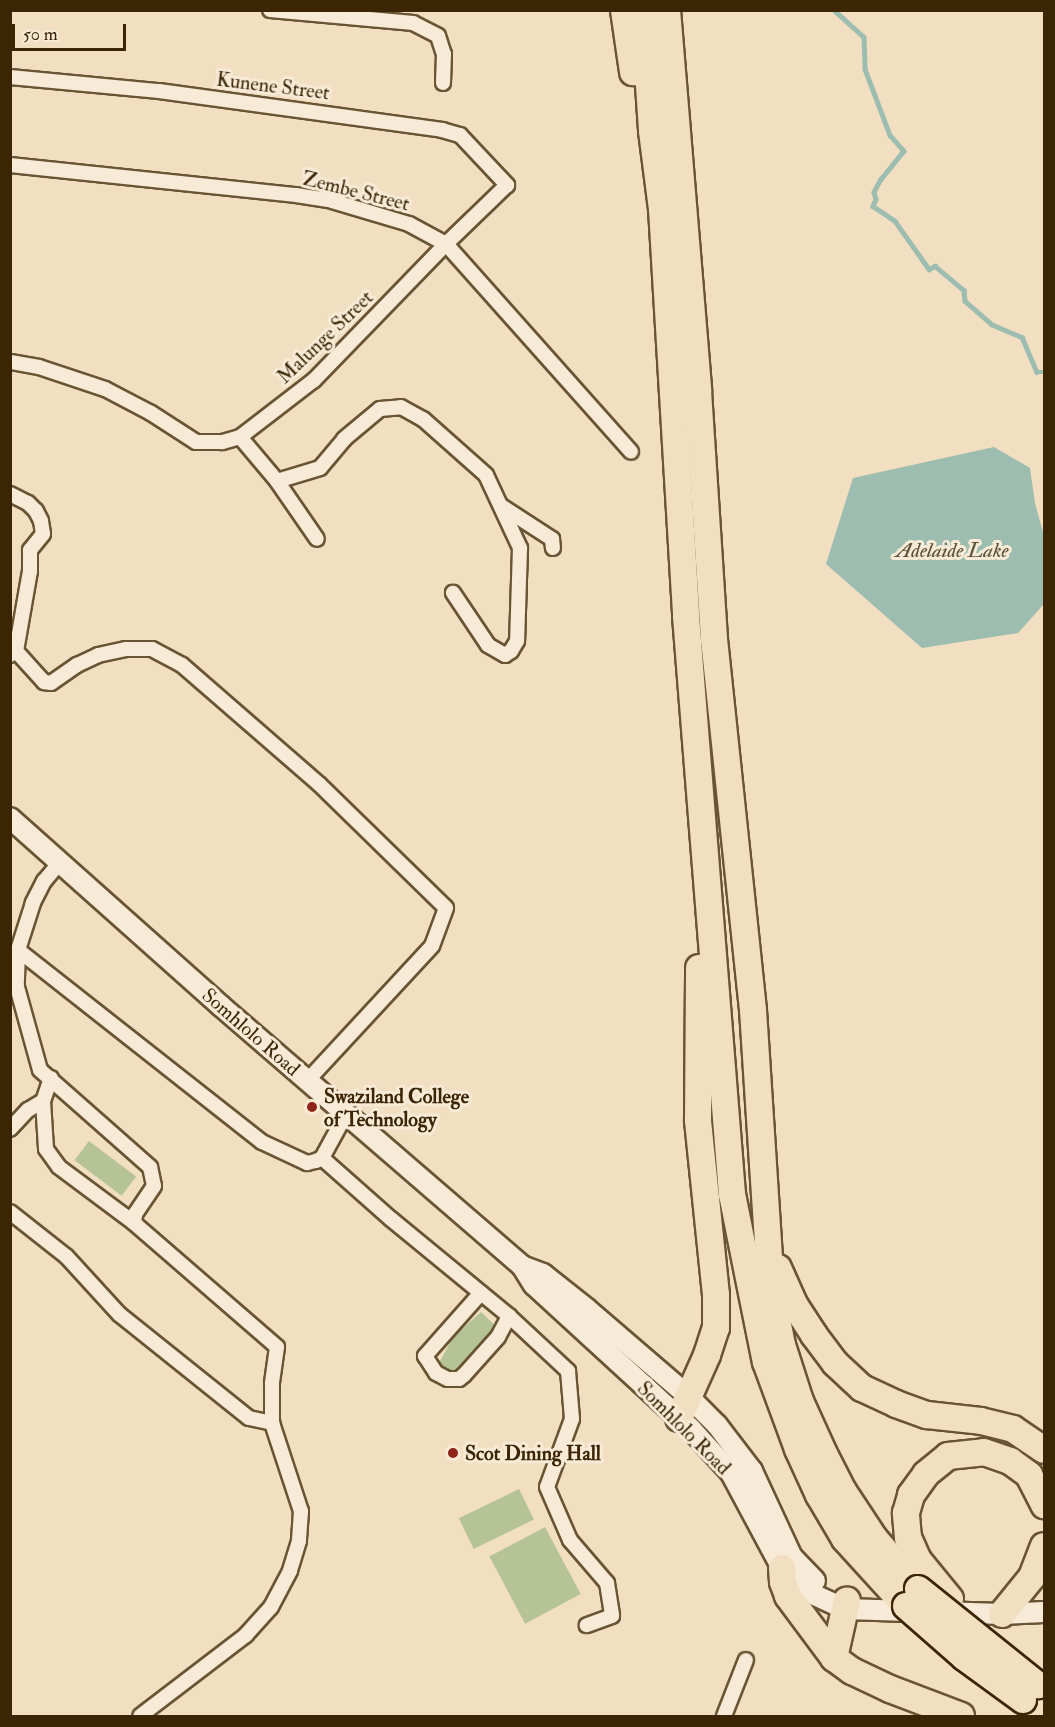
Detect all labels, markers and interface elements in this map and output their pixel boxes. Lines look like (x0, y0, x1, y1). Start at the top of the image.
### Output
scale bar (15, 12, 129, 50)
text: 50 m (23, 23, 58, 46)
street label: Kunene Street (215, 67, 331, 105)
street label: Zembe Street (300, 166, 412, 216)
street label: Malunge Street (272, 285, 378, 389)
water label: Adelaide Lake (895, 538, 1009, 564)
street label: Somhlolo Road (197, 983, 305, 1081)
place label: Swaziland College of Technology (324, 1084, 469, 1131)
marker: Swaziland College of Technology (305, 1100, 319, 1114)
street label: Somhlolo Road (632, 1376, 736, 1480)
place label: Scot Dining Hall (465, 1441, 601, 1465)
marker: Scot Dining Hall (446, 1446, 460, 1460)

